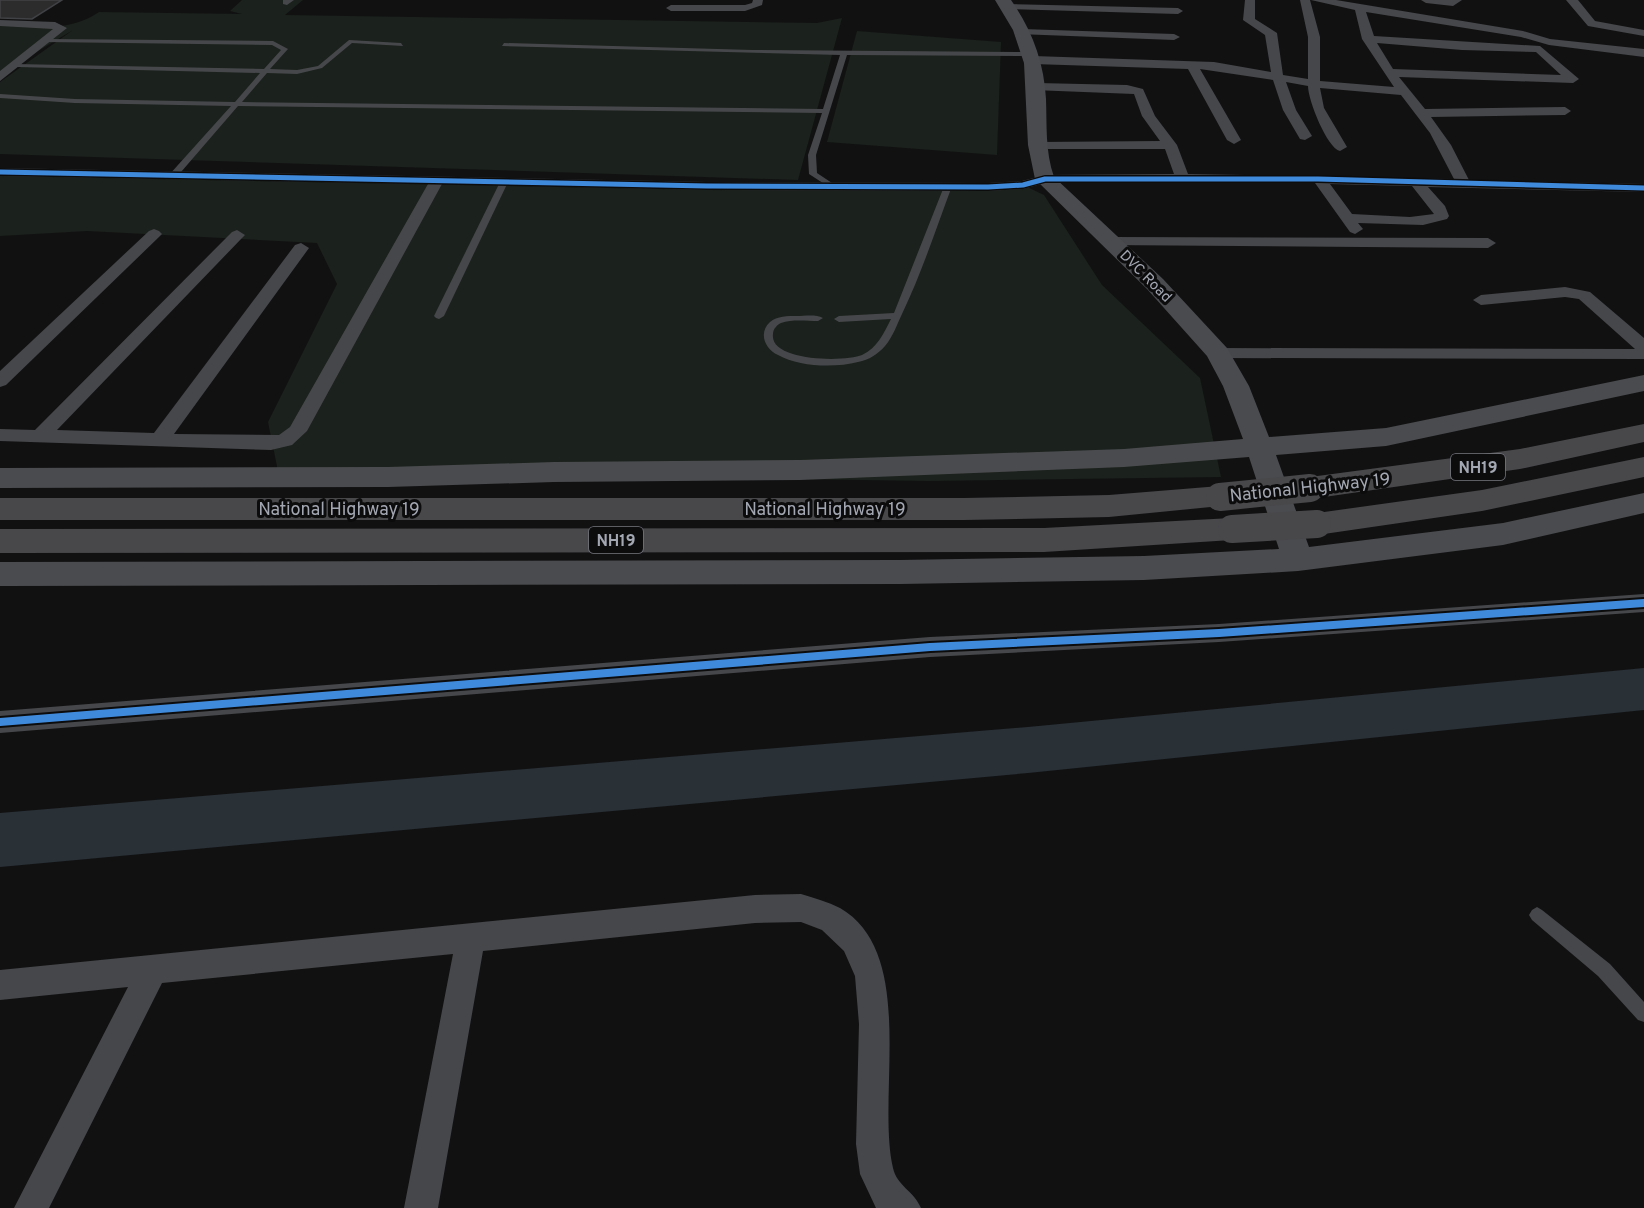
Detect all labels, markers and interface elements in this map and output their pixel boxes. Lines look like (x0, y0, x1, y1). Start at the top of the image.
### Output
street label: DVC Road (1115, 247, 1175, 307)
road number: NH19 (1451, 454, 1505, 480)
street label: National Highway 19 (1229, 469, 1392, 508)
street label: National Highway 19 (258, 499, 420, 522)
street label: National Highway 19 (744, 499, 906, 522)
road number: NH19 (589, 527, 643, 553)

